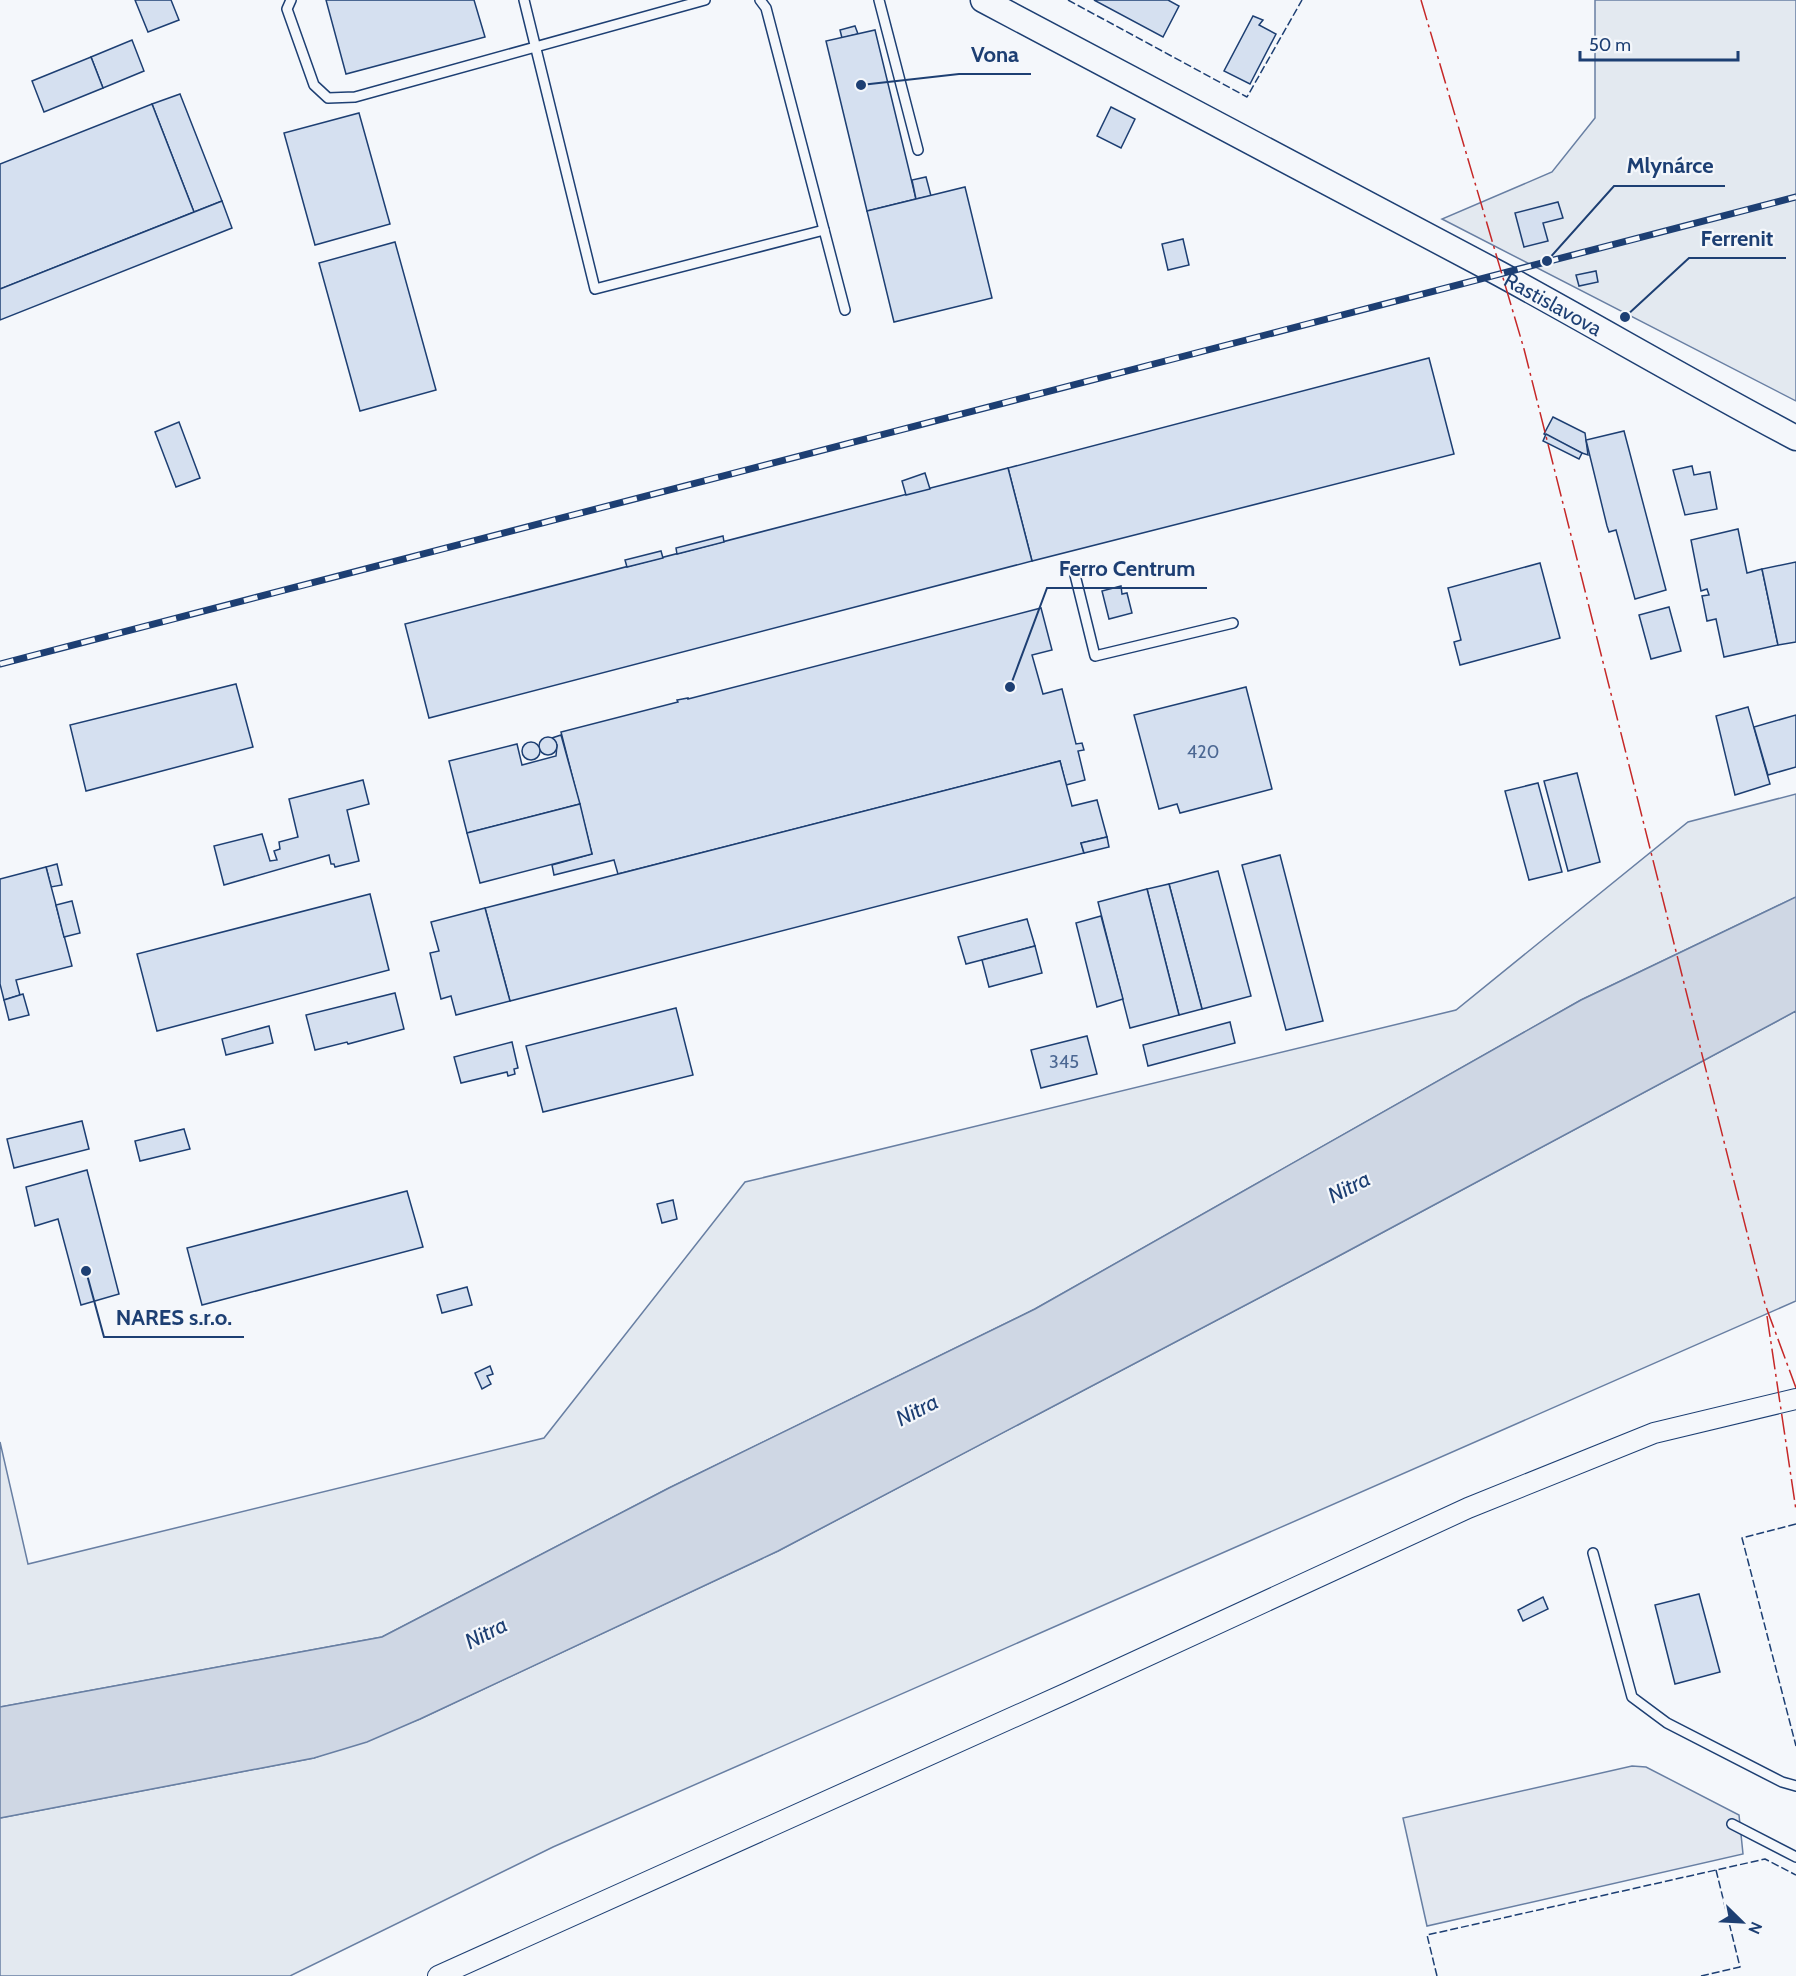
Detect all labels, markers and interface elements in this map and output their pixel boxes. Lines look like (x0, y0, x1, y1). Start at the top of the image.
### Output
scale bar (1580, 24, 1738, 62)
callout: Vona (959, 34, 1031, 74)
text: 50 m (1589, 34, 1631, 56)
text: Vona (971, 41, 1019, 68)
callout: Mlynárce (1614, 146, 1725, 186)
text: Mlynárce (1627, 152, 1713, 179)
callout: Ferrenit (1689, 218, 1786, 258)
text: Ferrenit (1701, 225, 1774, 252)
street label: Rastislavova (1500, 266, 1607, 341)
callout: Ferro Centrum (1047, 548, 1207, 588)
text: Ferro Centrum (1059, 555, 1195, 582)
house number: 420 (1187, 741, 1219, 763)
house number: 345 (1049, 1051, 1079, 1073)
water label: Nitra (1323, 1165, 1375, 1209)
callout: NARES s.r.o. (104, 1297, 244, 1337)
text: NARES s.r.o. (116, 1304, 232, 1331)
water label: Nitra (891, 1388, 943, 1432)
water label: Nitra (460, 1611, 512, 1655)
north arrow (1712, 1892, 1772, 1952)
text: N (1744, 1919, 1766, 1937)

